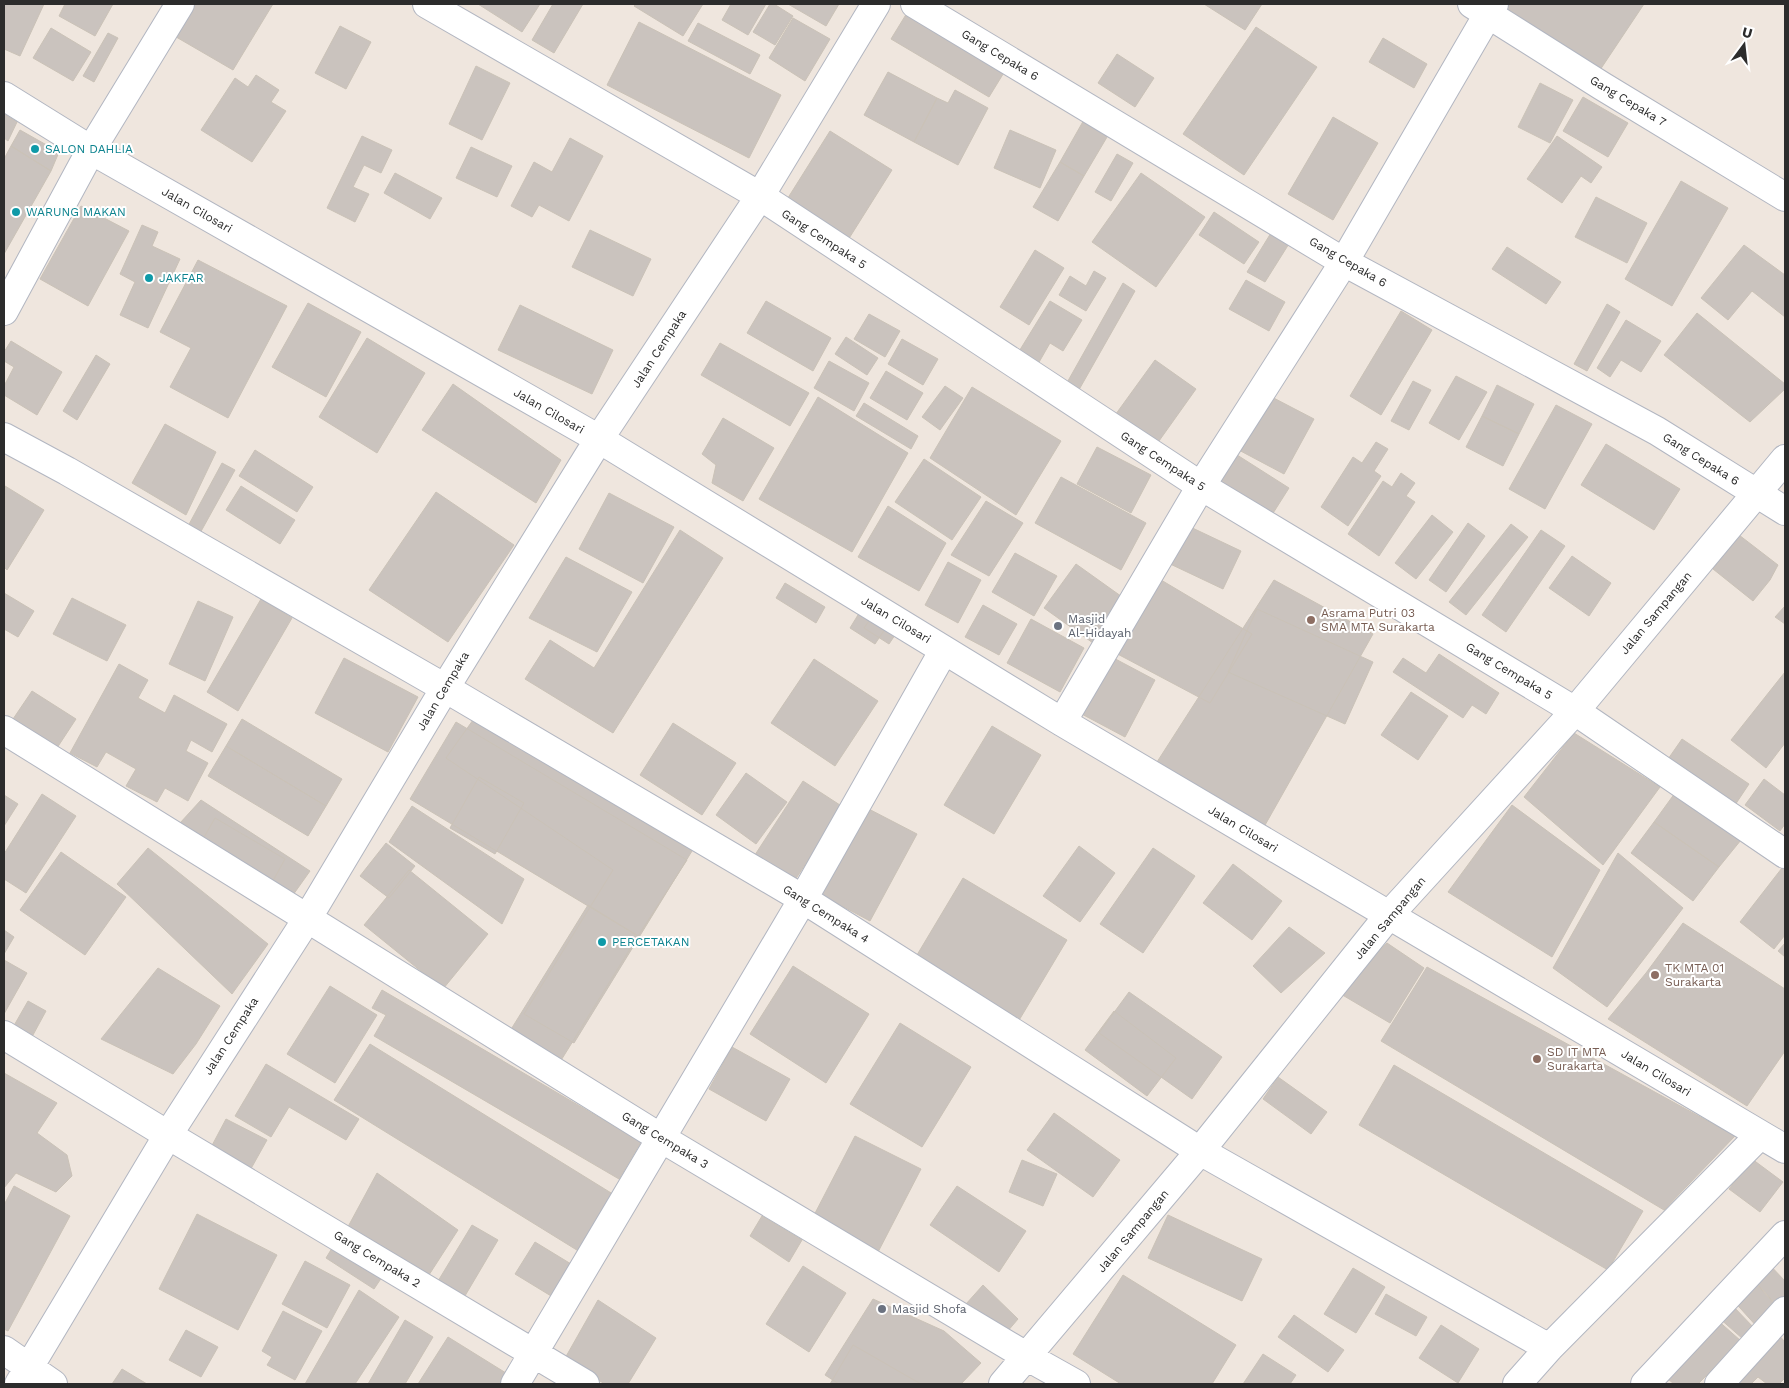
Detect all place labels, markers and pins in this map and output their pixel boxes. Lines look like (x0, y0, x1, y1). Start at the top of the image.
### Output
place label: SALON DAHLIA (45, 142, 133, 156)
marker: SALON DAHLIA (29, 143, 41, 155)
place label: WARUNG MAKAN (26, 205, 126, 219)
marker: WARUNG MAKAN (10, 206, 22, 218)
place label: JAKFAR (159, 271, 204, 285)
marker: JAKFAR (143, 272, 155, 284)
place label: Asrama Putri 03 SMA MTA Surakarta (1321, 606, 1435, 634)
place label: Masjid Al-Hidayah (1068, 612, 1131, 640)
marker: Asrama Putri 03 SMA MTA Surakarta (1305, 614, 1317, 626)
marker: Masjid Al-Hidayah (1052, 620, 1064, 632)
place label: PERCETAKAN (612, 935, 689, 949)
marker: PERCETAKAN (596, 936, 608, 948)
place label: TK MTA 01 Surakarta (1665, 961, 1724, 989)
marker: TK MTA 01 Surakarta (1649, 969, 1661, 981)
place label: SD IT MTA Surakarta (1547, 1045, 1606, 1073)
marker: SD IT MTA Surakarta (1531, 1053, 1543, 1065)
place label: Masjid Shofa (892, 1302, 967, 1316)
marker: Masjid Shofa (876, 1303, 888, 1315)

